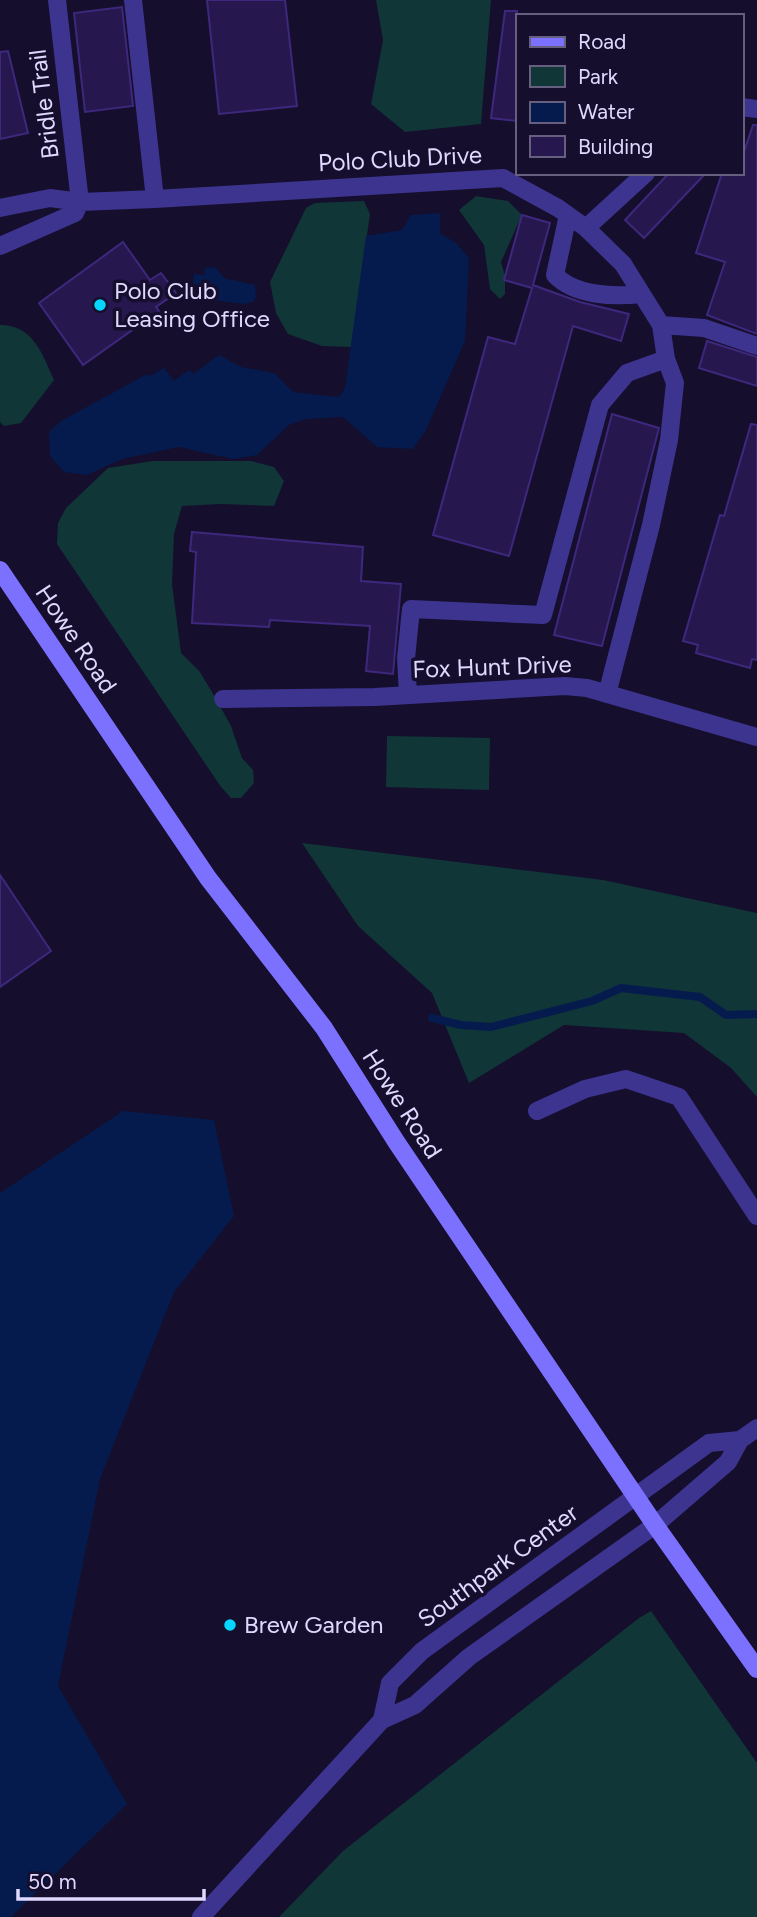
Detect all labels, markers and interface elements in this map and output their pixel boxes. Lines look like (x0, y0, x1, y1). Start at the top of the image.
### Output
legend (516, 14, 743, 175)
text: Road (578, 29, 626, 54)
street label: Bridle Trail (22, 48, 65, 160)
text: Park (578, 64, 619, 89)
text: Water (578, 99, 634, 124)
text: Building (578, 134, 653, 159)
street label: Polo Club Drive (317, 140, 483, 177)
place label: Polo Club Leasing Office (114, 276, 270, 333)
marker: Polo Club Leasing Office (92, 297, 108, 313)
street label: Howe Road (30, 579, 123, 698)
street label: Fox Hunt Drive (412, 649, 572, 684)
street label: Howe Road (356, 1044, 448, 1164)
street label: Southpark Center (412, 1498, 583, 1633)
place label: Brew Garden (244, 1610, 383, 1639)
marker: Brew Garden (222, 1617, 238, 1633)
scale bar (18, 1857, 203, 1901)
text: 50 m (28, 1869, 77, 1894)

